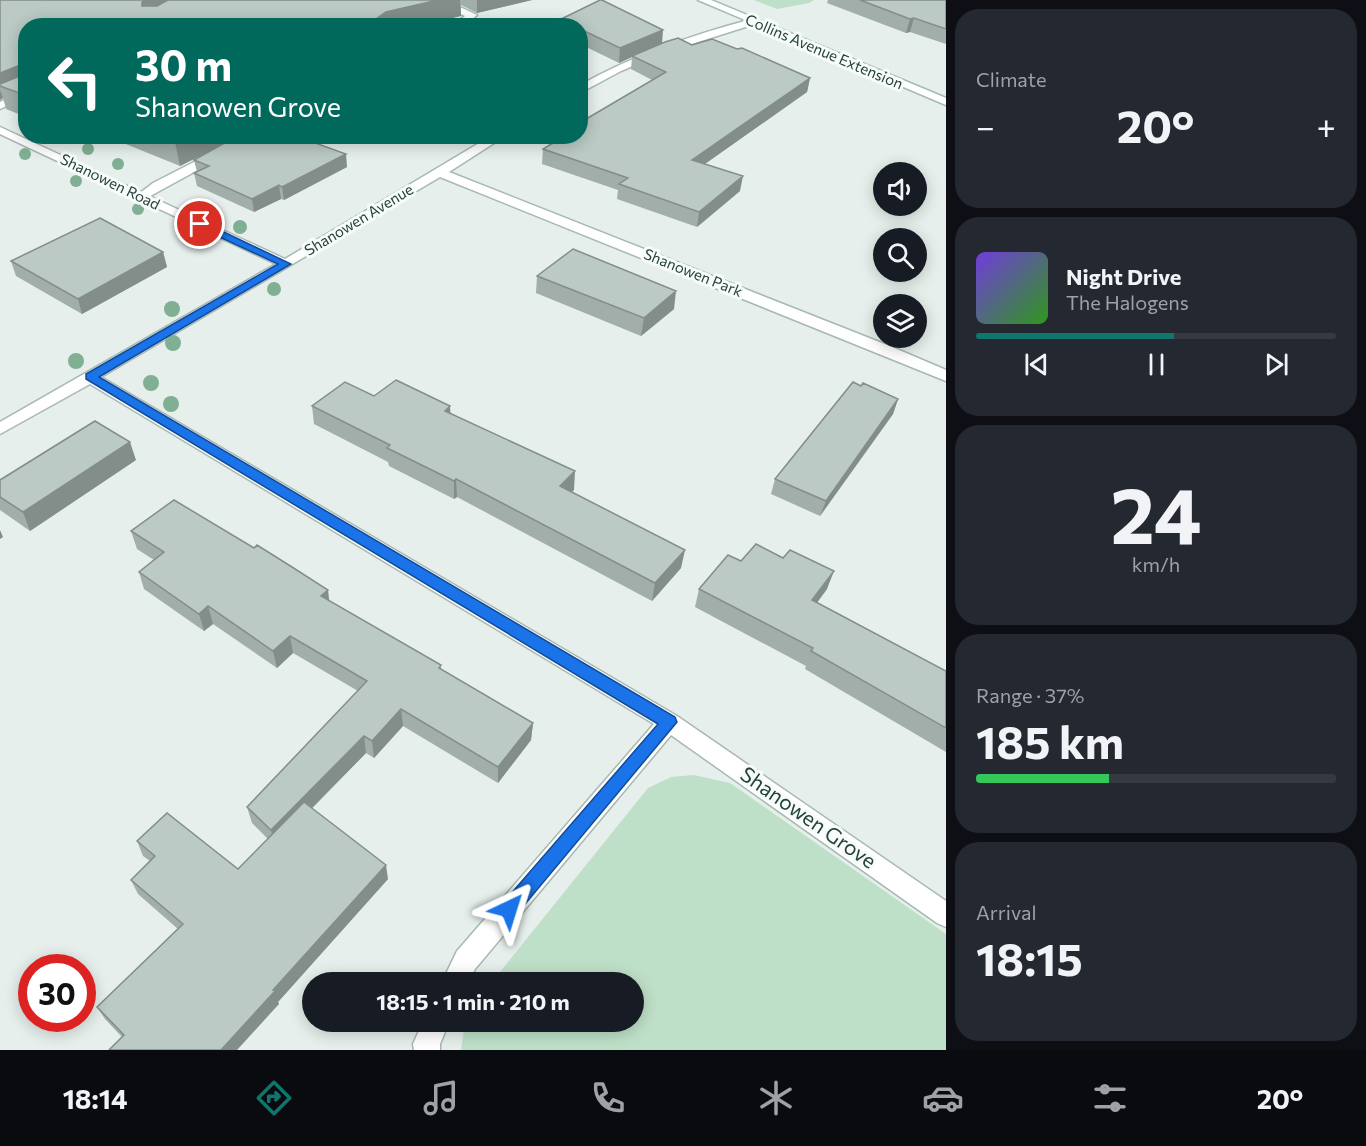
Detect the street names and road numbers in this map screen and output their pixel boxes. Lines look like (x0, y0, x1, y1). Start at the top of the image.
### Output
street label: Collins Avenue Extension (743, 10, 906, 92)
street label: Shanowen Road (58, 149, 163, 213)
street label: Shanowen Avenue (301, 180, 416, 259)
street label: Shanowen Park (641, 244, 745, 300)
street label: Shanowen Grove (736, 761, 882, 873)

